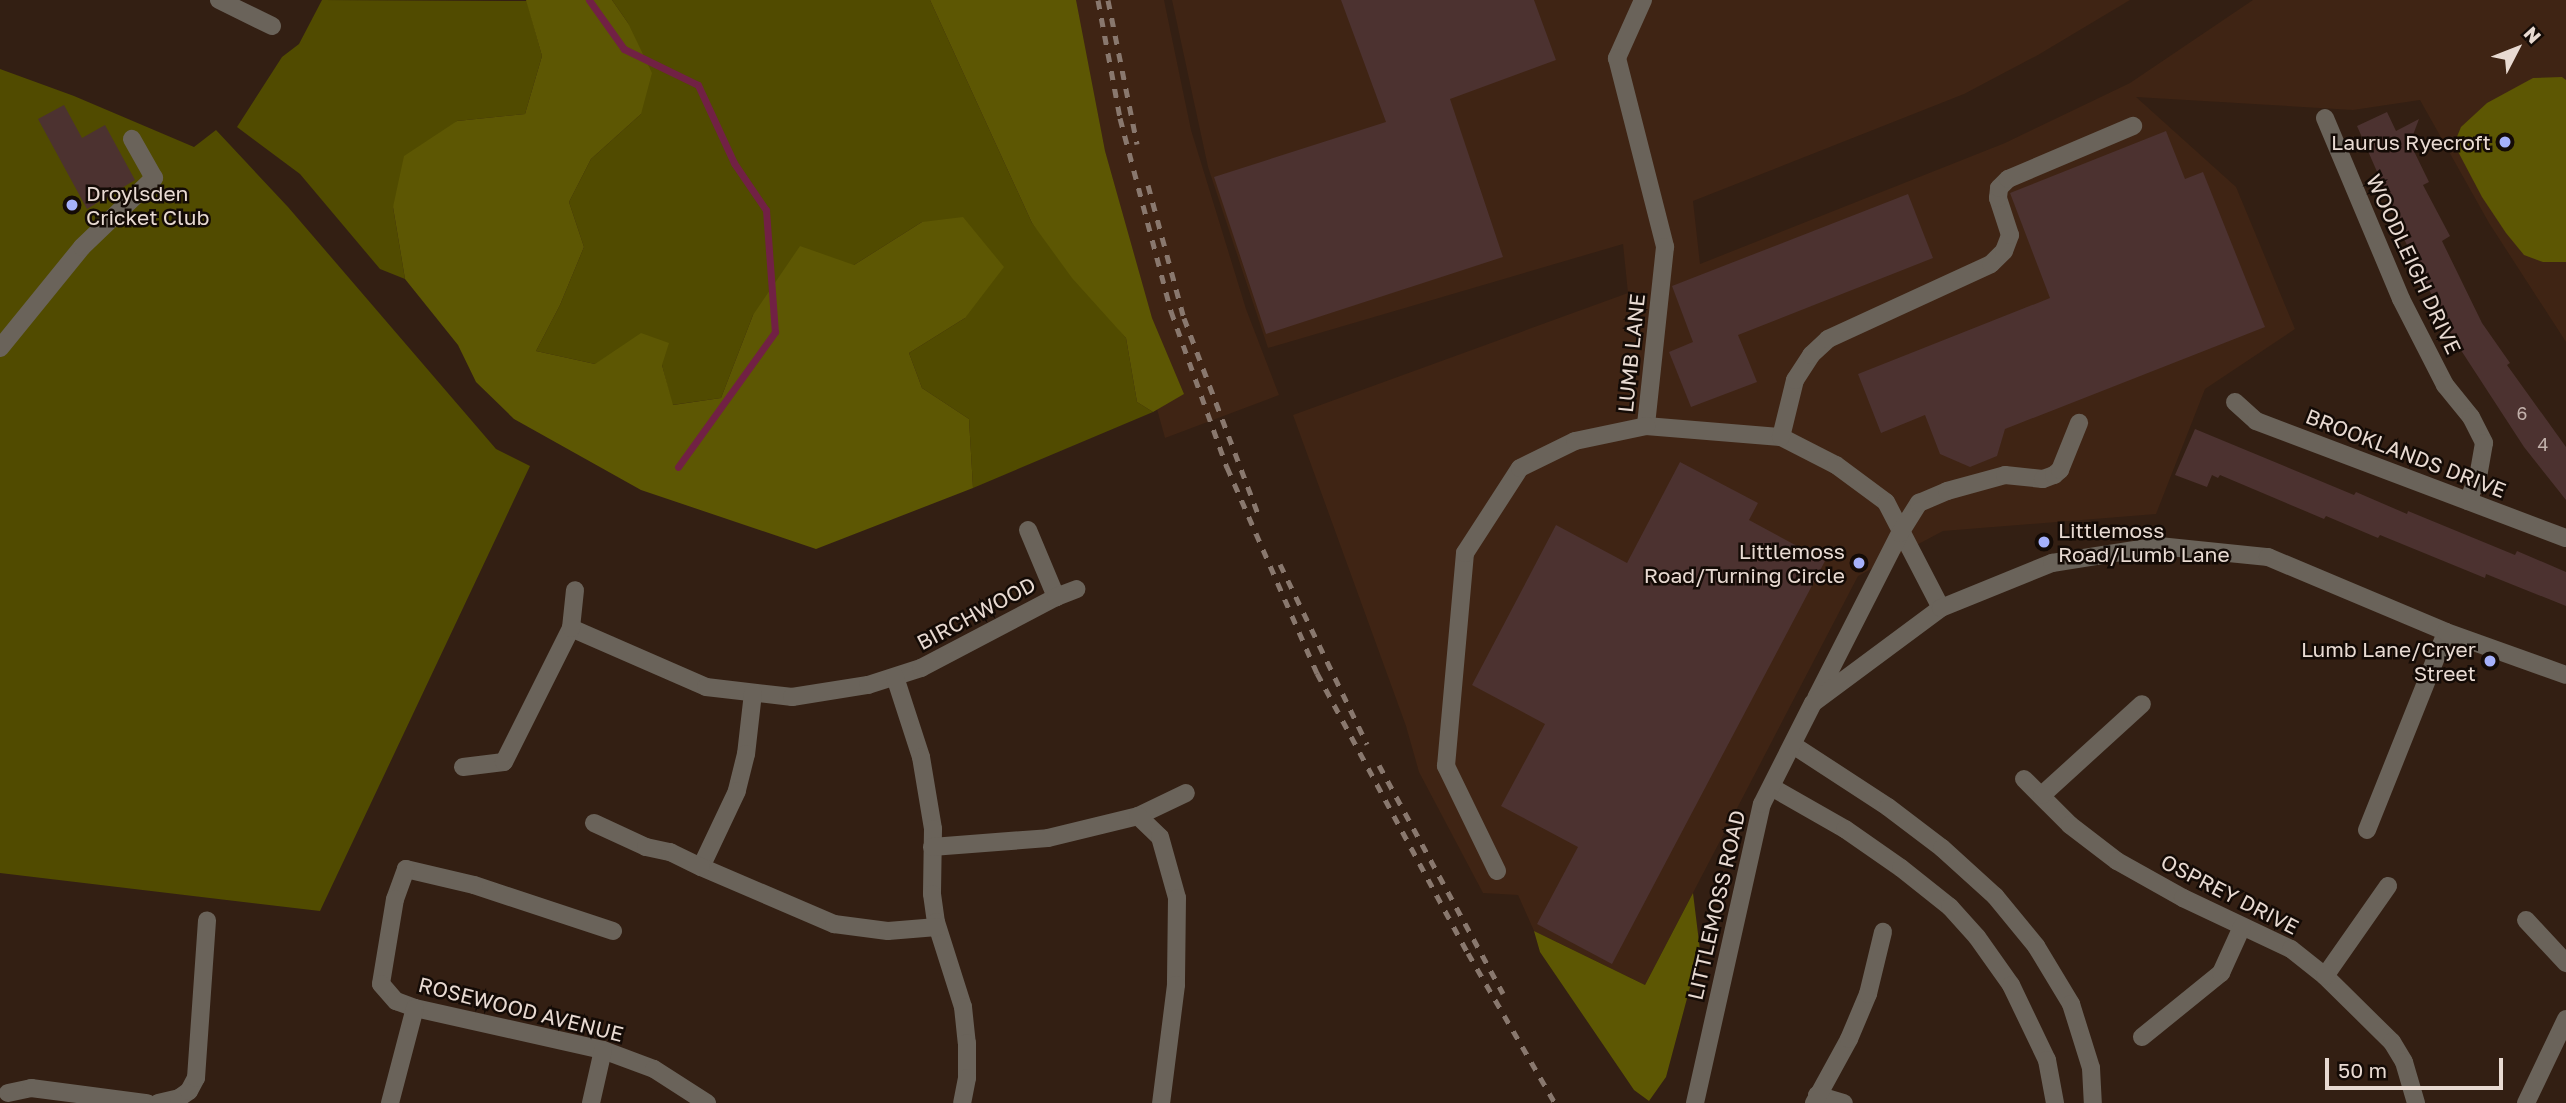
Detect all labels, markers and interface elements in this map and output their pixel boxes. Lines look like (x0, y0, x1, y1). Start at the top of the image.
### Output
north arrow (2482, 14, 2552, 84)
text: N (2520, 22, 2546, 48)
place label: Laurus Ryecroft (2331, 129, 2491, 155)
marker: Laurus Ryecroft (2497, 134, 2513, 150)
street label: WOODLEIGH DRIVE (2361, 170, 2467, 358)
place label: Droylsden Cricket Club (86, 180, 209, 230)
marker: Droylsden Cricket Club (64, 197, 80, 213)
street label: LUMB LANE (1612, 292, 1650, 414)
house number: 6 (2517, 402, 2527, 424)
street label: BROOKLANDS DRIVE (2302, 403, 2510, 503)
house number: 4 (2538, 433, 2548, 455)
place label: Littlemoss Road/Lumb Lane (2058, 517, 2230, 567)
marker: Littlemoss Road/Lumb Lane (2036, 534, 2052, 550)
place label: Littlemoss Road/Turning Circle (1644, 538, 1845, 588)
marker: Littlemoss Road/Turning Circle (1851, 555, 1867, 571)
street label: BIRCHWOOD (912, 571, 1040, 655)
place label: Lumb Lane/Cryer Street (2301, 636, 2476, 686)
marker: Lumb Lane/Cryer Street (2482, 653, 2498, 669)
street label: LITTLEMOSS ROAD (1682, 808, 1750, 1002)
street label: OSPREY DRIVE (2157, 848, 2303, 940)
street label: ROSEWOOD AVENUE (416, 971, 626, 1047)
scale bar (2328, 1044, 2506, 1088)
text: 50 m (2338, 1057, 2387, 1083)

